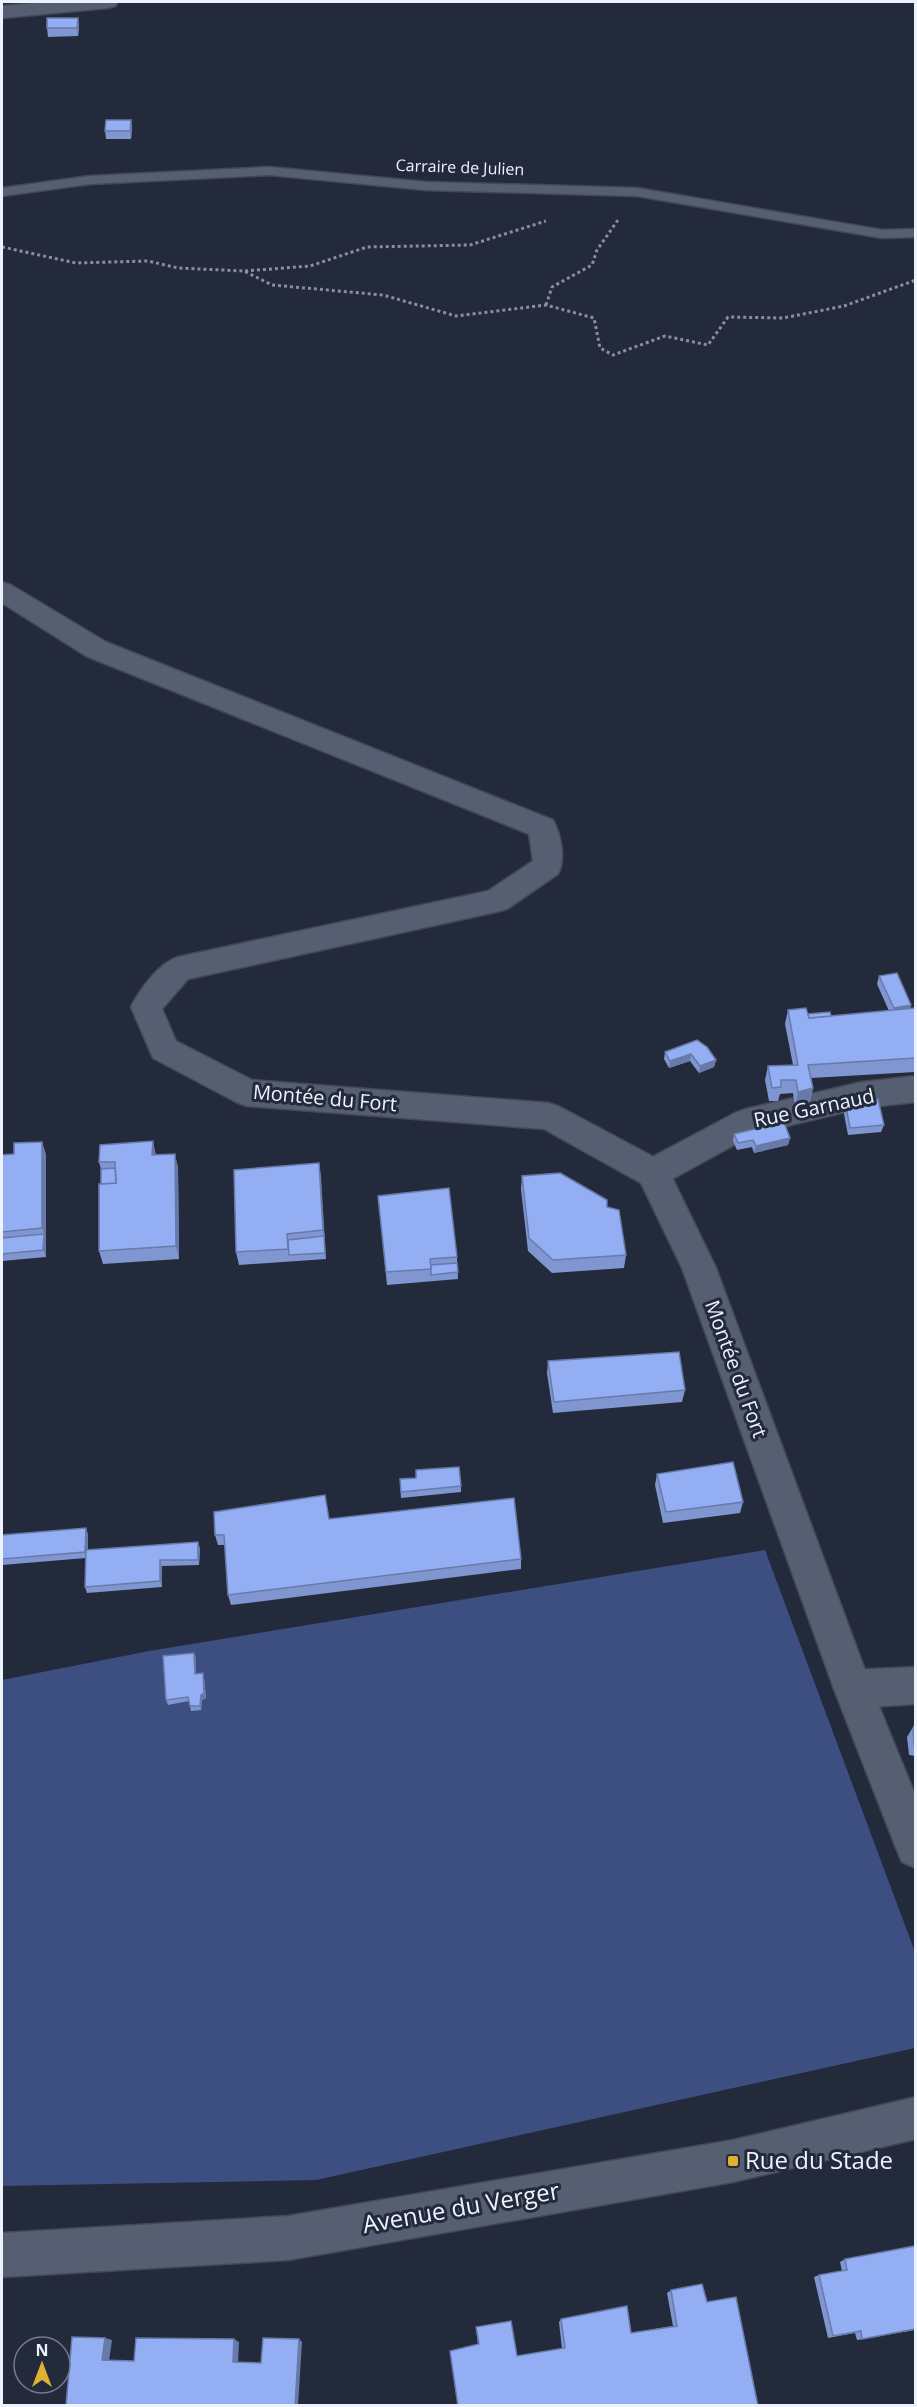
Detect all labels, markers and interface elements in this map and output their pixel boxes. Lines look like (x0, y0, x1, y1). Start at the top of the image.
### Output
street label: Carraire de Julien (395, 154, 525, 180)
street label: Montée du Fort (252, 1078, 398, 1117)
street label: Rue Garnaud (751, 1082, 877, 1133)
street label: Montée du Fort (699, 1296, 774, 1441)
place label: Rue du Stade (745, 2143, 893, 2176)
marker: Rue du Stade (726, 2154, 740, 2168)
street label: Avenue du Verger (360, 2173, 562, 2240)
north arrow (12, 2335, 72, 2395)
text: N (35, 2339, 49, 2361)

